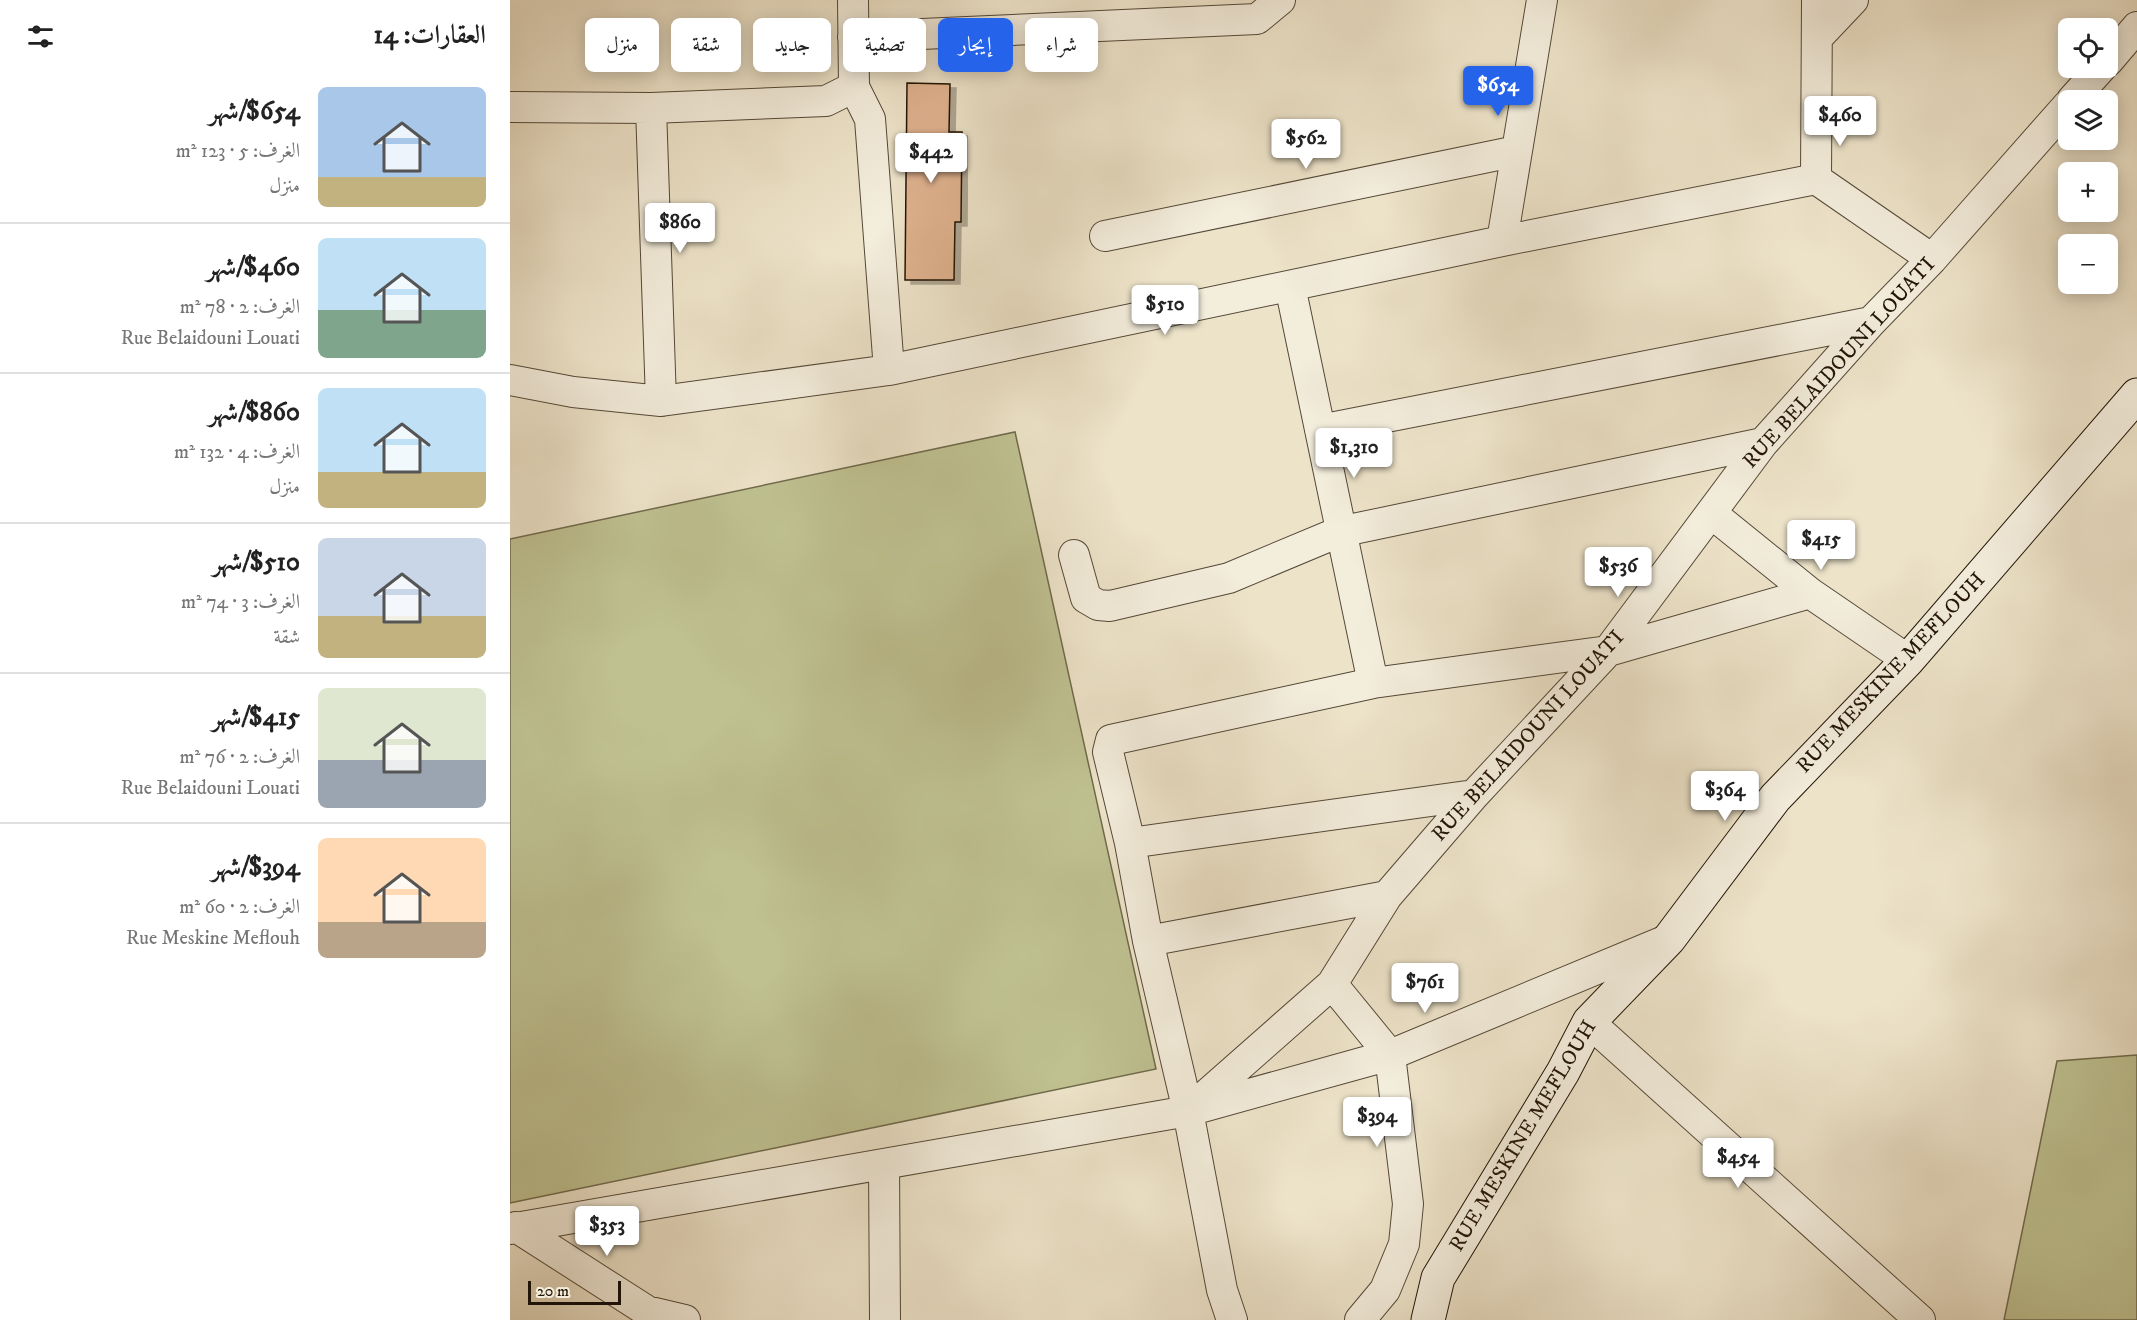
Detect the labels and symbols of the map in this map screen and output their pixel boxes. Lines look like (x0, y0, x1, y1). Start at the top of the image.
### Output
pin: $654 (1462, 66, 1534, 117)
pin: $460 (1804, 96, 1876, 147)
pin: $562 (1270, 119, 1342, 170)
pin: $442 (895, 133, 967, 184)
pin: $860 (644, 203, 716, 254)
street label: RUE BELAIDOUNI LOUATI (1737, 252, 1941, 474)
pin: $510 (1129, 285, 1201, 336)
pin: $1,310 (1305, 428, 1403, 479)
pin: $415 (1785, 520, 1857, 571)
pin: $536 (1582, 547, 1654, 598)
street label: RUE MESKINE MEFLOUH (1791, 567, 1991, 779)
street label: RUE BELAIDOUNI LOUATI (1426, 625, 1630, 847)
pin: $364 (1689, 771, 1761, 822)
pin: $761 (1389, 963, 1461, 1014)
street label: RUE MESKINE MEFLOUH (1444, 1016, 1602, 1256)
pin: $394 (1341, 1097, 1413, 1148)
pin: $454 (1702, 1138, 1774, 1189)
pin: $353 (571, 1206, 643, 1257)
scale bar (528, 1278, 621, 1306)

